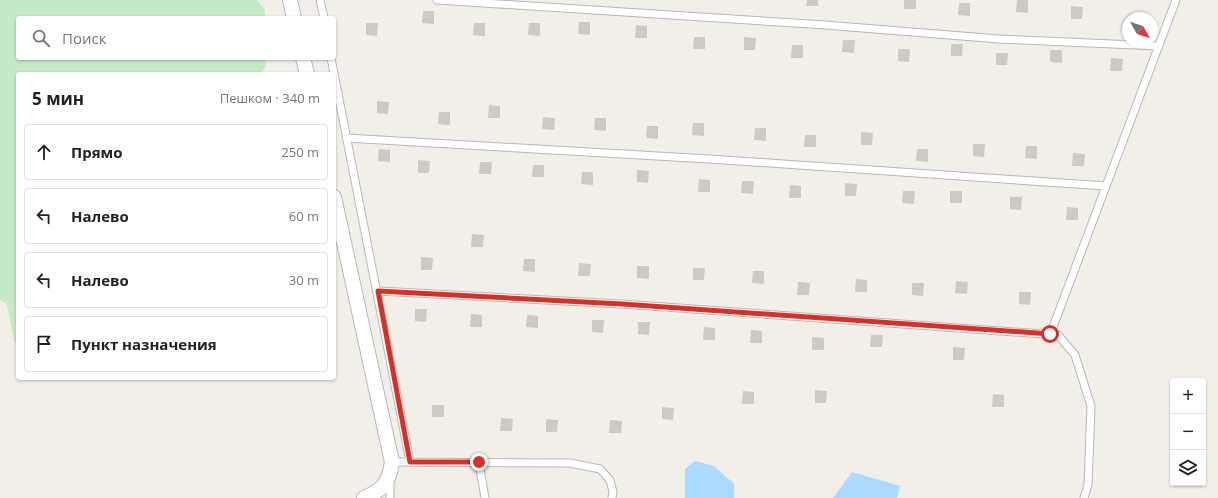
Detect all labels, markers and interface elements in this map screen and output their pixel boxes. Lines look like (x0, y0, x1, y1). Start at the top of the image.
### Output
north arrow (1122, 12, 1158, 48)
search box (16, 16, 336, 60)
icon: search (30, 27, 52, 49)
text: Поиск (62, 28, 106, 48)
text: 5 мин (32, 87, 84, 110)
text: Пешком · 340 m (220, 89, 320, 107)
icon: ahead (33, 141, 55, 163)
text: Прямо (71, 142, 123, 162)
text: 250 m (281, 143, 319, 161)
icon: left (33, 205, 55, 227)
text: Налево (71, 206, 129, 226)
text: 60 m (289, 207, 319, 225)
icon: left (33, 269, 55, 291)
text: Налево (71, 270, 129, 290)
text: 30 m (289, 271, 319, 289)
route start (1041, 325, 1059, 343)
icon: arrive (33, 333, 55, 355)
text: Пункт назначения (71, 334, 217, 354)
map controls (1170, 378, 1206, 486)
button: + (1170, 378, 1206, 414)
button: − (1170, 414, 1206, 450)
button: layers (1170, 450, 1206, 486)
route end (470, 453, 488, 471)

